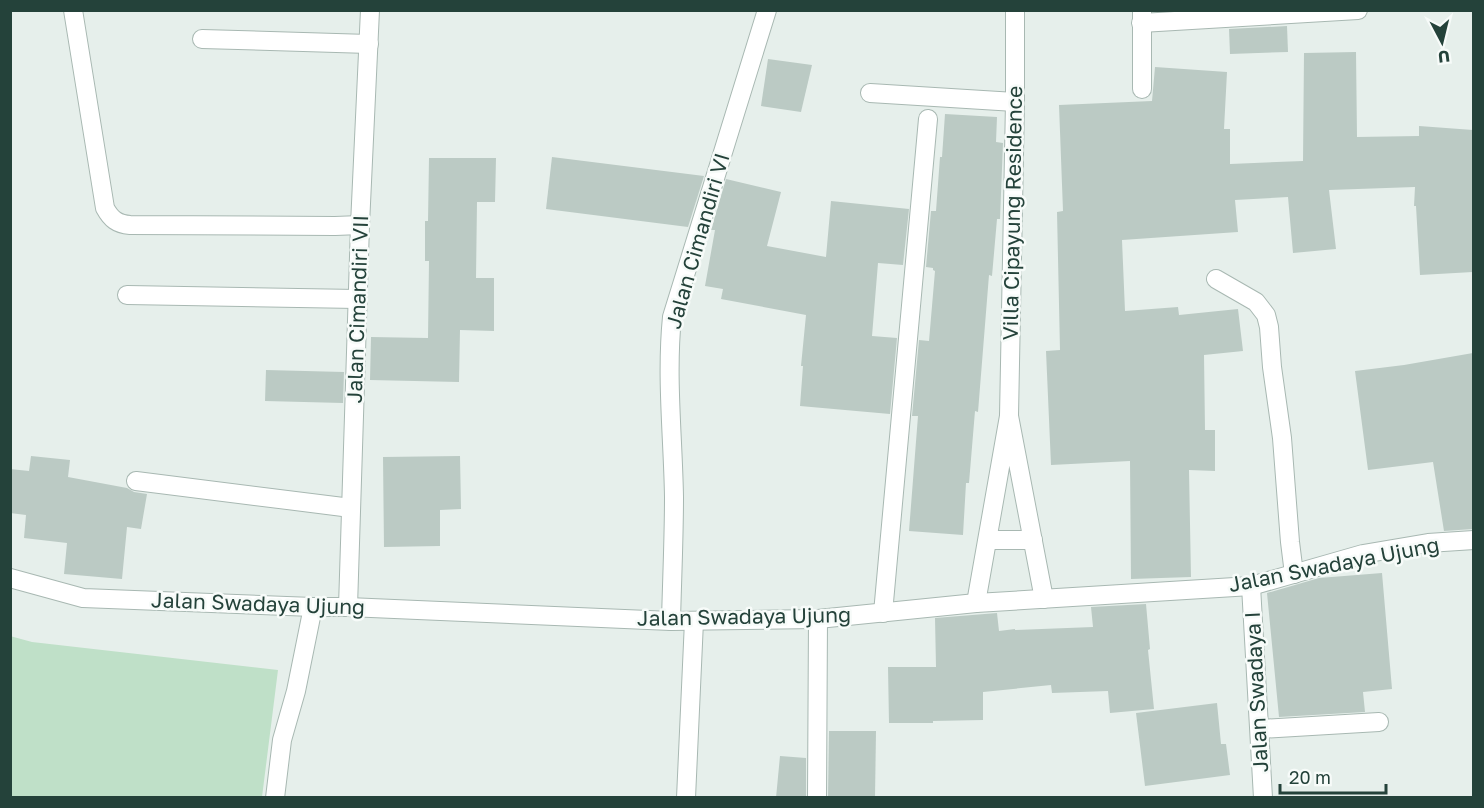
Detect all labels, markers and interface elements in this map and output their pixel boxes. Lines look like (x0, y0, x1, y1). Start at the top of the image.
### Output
north arrow (1412, 12, 1472, 72)
text: U (1437, 46, 1451, 68)
street label: Villa Cipayung Residence (997, 85, 1027, 341)
street label: Jalan Cimandiri VI (659, 150, 735, 332)
street label: Jalan Cimandiri VII (341, 214, 373, 404)
street label: Jalan Swadaya Ujung (1226, 531, 1441, 597)
street label: Jalan Swadaya Ujung (151, 586, 365, 620)
street label: Jalan Swadaya Ujung (637, 601, 851, 631)
street label: Jalan Swadaya I (1239, 611, 1273, 773)
scale bar (1280, 757, 1386, 795)
text: 20 m (1289, 766, 1331, 788)

